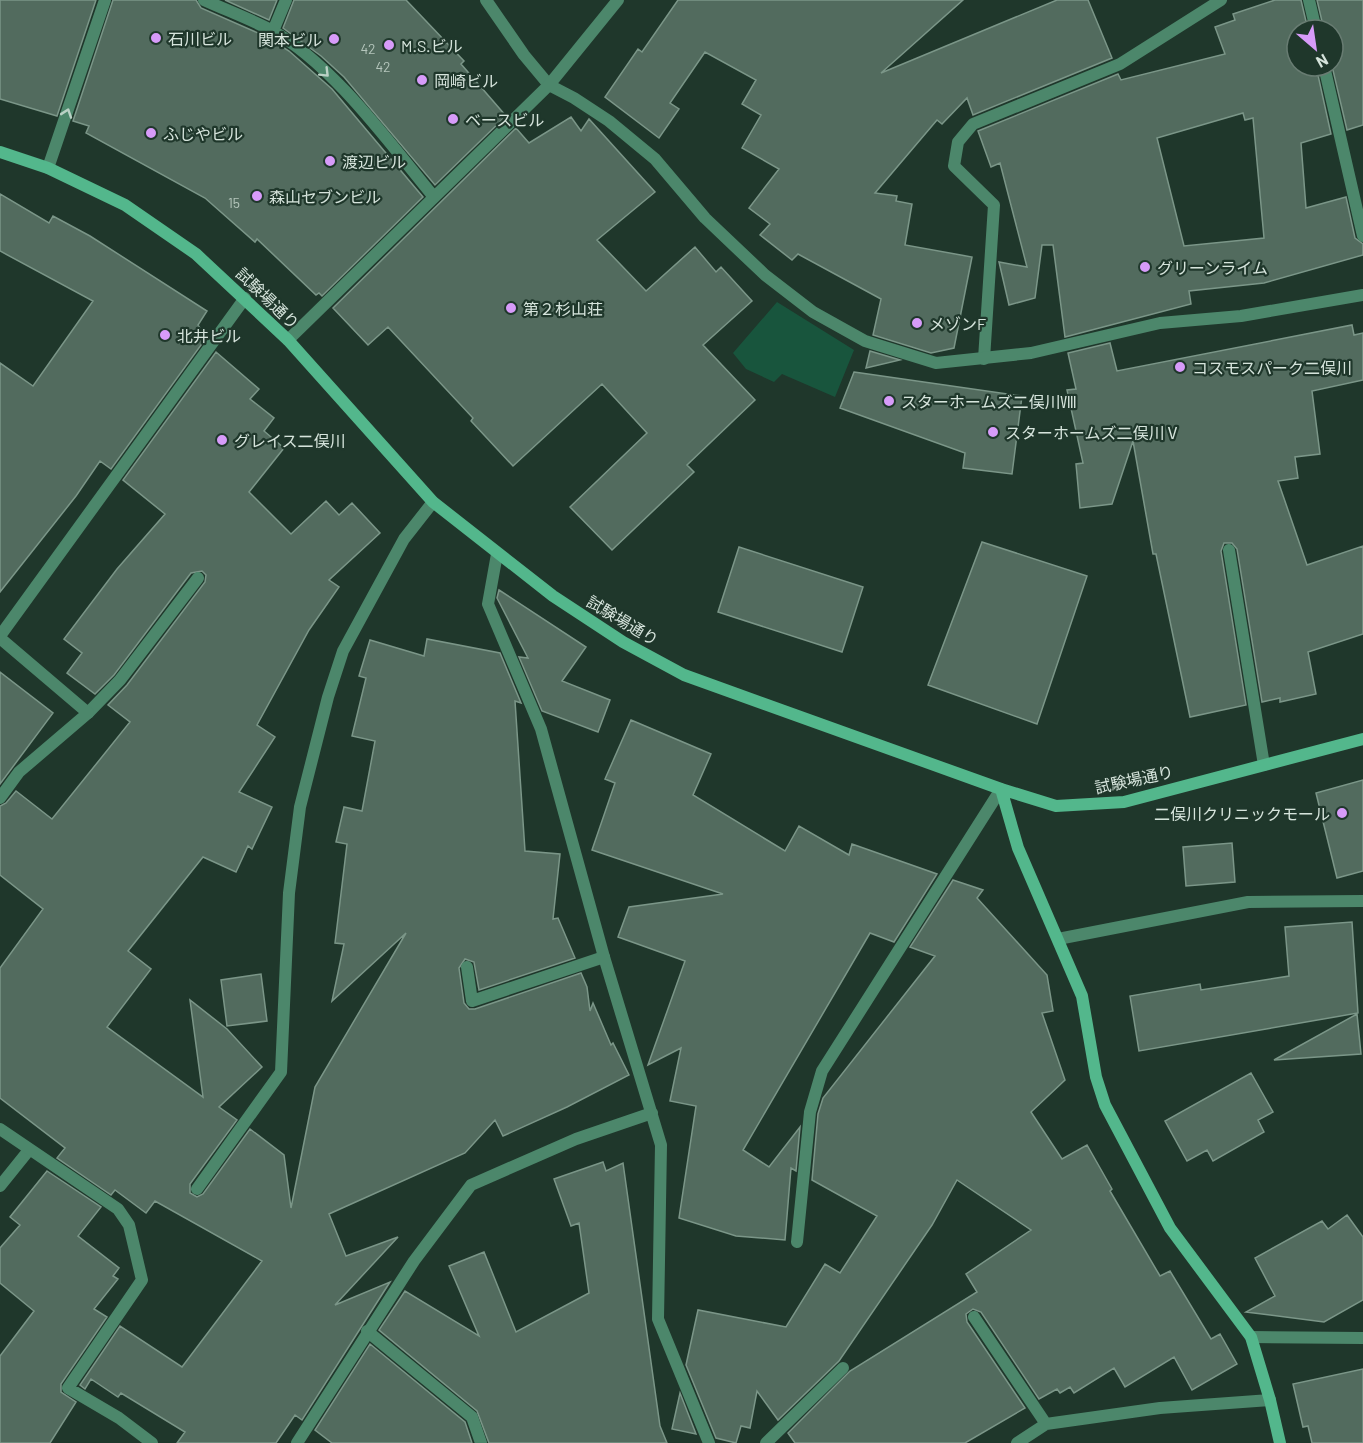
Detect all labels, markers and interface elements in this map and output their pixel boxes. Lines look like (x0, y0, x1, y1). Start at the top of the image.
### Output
north arrow (1285, 18, 1345, 78)
place label: 石川ビル (168, 29, 232, 48)
place label: 関本ビル (258, 30, 322, 49)
marker: 石川ビル (149, 31, 163, 45)
marker: 関本ビル (327, 32, 341, 46)
place label: M.S.ビル (401, 36, 462, 55)
marker: M.S.ビル (382, 38, 396, 52)
house number: 42 (360, 40, 376, 57)
text: N (1313, 51, 1332, 72)
house number: 42 (375, 58, 391, 75)
one-way arrow (318, 65, 329, 76)
place label: 岡崎ビル (434, 71, 498, 90)
marker: 岡崎ビル (415, 73, 429, 87)
one-way arrow (60, 108, 72, 119)
place label: ベースビル (465, 110, 544, 129)
marker: ベースビル (446, 112, 460, 126)
place label: ふじやビル (163, 124, 243, 143)
marker: ふじやビル (144, 126, 158, 140)
place label: 渡辺ビル (342, 152, 406, 171)
marker: 渡辺ビル (323, 154, 337, 168)
place label: 森山セブンビル (269, 187, 381, 206)
marker: 森山セブンビル (250, 189, 264, 203)
house number: 15 (228, 194, 240, 211)
place label: グリーンライム (1157, 258, 1268, 277)
marker: グリーンライム (1138, 260, 1152, 274)
street label: 試験場通り (233, 263, 303, 333)
place label: 第２杉山荘 (523, 299, 603, 318)
marker: 第２杉山荘 (504, 301, 518, 315)
place label: メゾンF (929, 314, 986, 333)
marker: メゾンF (910, 316, 924, 330)
place label: 北井ビル (177, 326, 241, 345)
marker: 北井ビル (158, 328, 172, 342)
place label: コスモスパーク二俣川 (1192, 358, 1352, 377)
marker: コスモスパーク二俣川 (1173, 360, 1187, 374)
place label: スターホームズ二俣川Ⅷ (901, 392, 1077, 411)
marker: スターホームズ二俣川Ⅷ (882, 394, 896, 408)
place label: スターホームズ二俣川Ⅴ (1005, 423, 1181, 442)
marker: スターホームズ二俣川Ⅴ (986, 425, 1000, 439)
place label: グレイス二俣川 (234, 431, 346, 450)
marker: グレイス二俣川 (215, 433, 229, 447)
street label: 試験場通り (584, 591, 662, 649)
street label: 試験場通り (1093, 761, 1175, 797)
place label: 二俣川クリニックモール (1154, 804, 1330, 823)
marker: 二俣川クリニックモール (1335, 806, 1349, 820)

